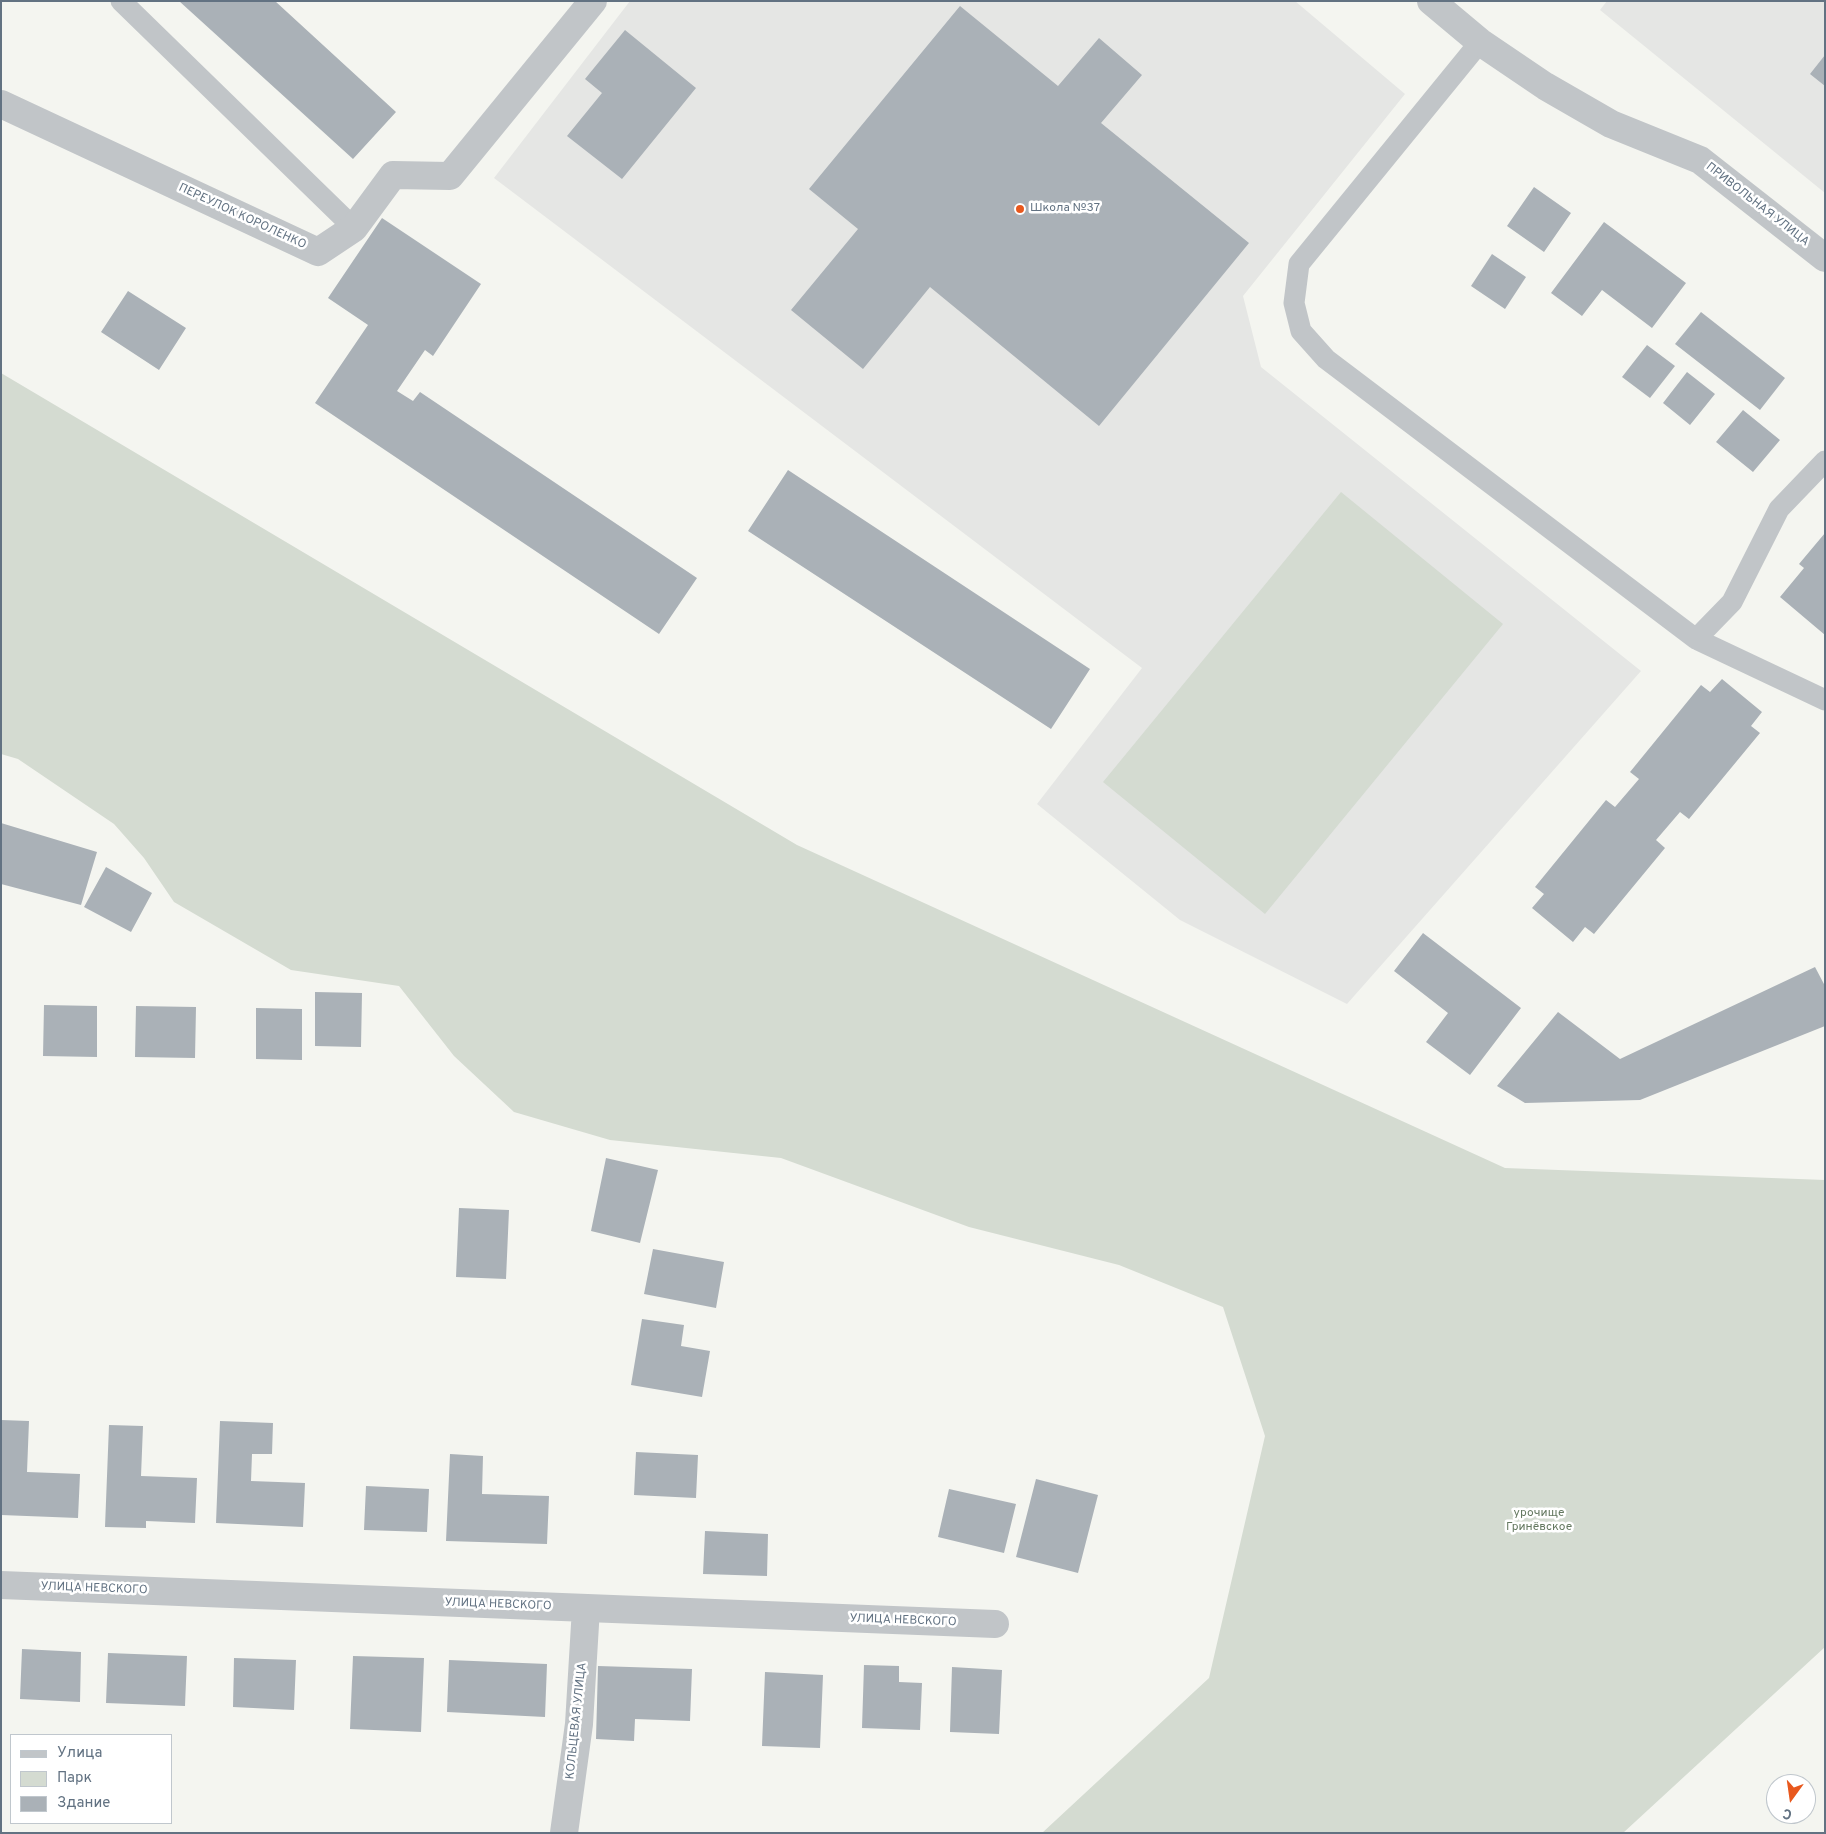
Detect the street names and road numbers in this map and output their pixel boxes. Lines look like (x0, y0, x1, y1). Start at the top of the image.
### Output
street label: ПРИВОЛЬНАЯ УЛИЦА (1703, 160, 1811, 250)
street label: ПЕРЕУЛОК КОРОЛЕНКО (176, 181, 308, 253)
street label: УЛИЦА НЕВСКОГО (40, 1580, 148, 1598)
street label: УЛИЦА НЕВСКОГО (444, 1596, 552, 1614)
street label: УЛИЦА НЕВСКОГО (849, 1612, 957, 1630)
street label: КОЛЬЦЕВАЯ УЛИЦА (564, 1662, 590, 1780)

